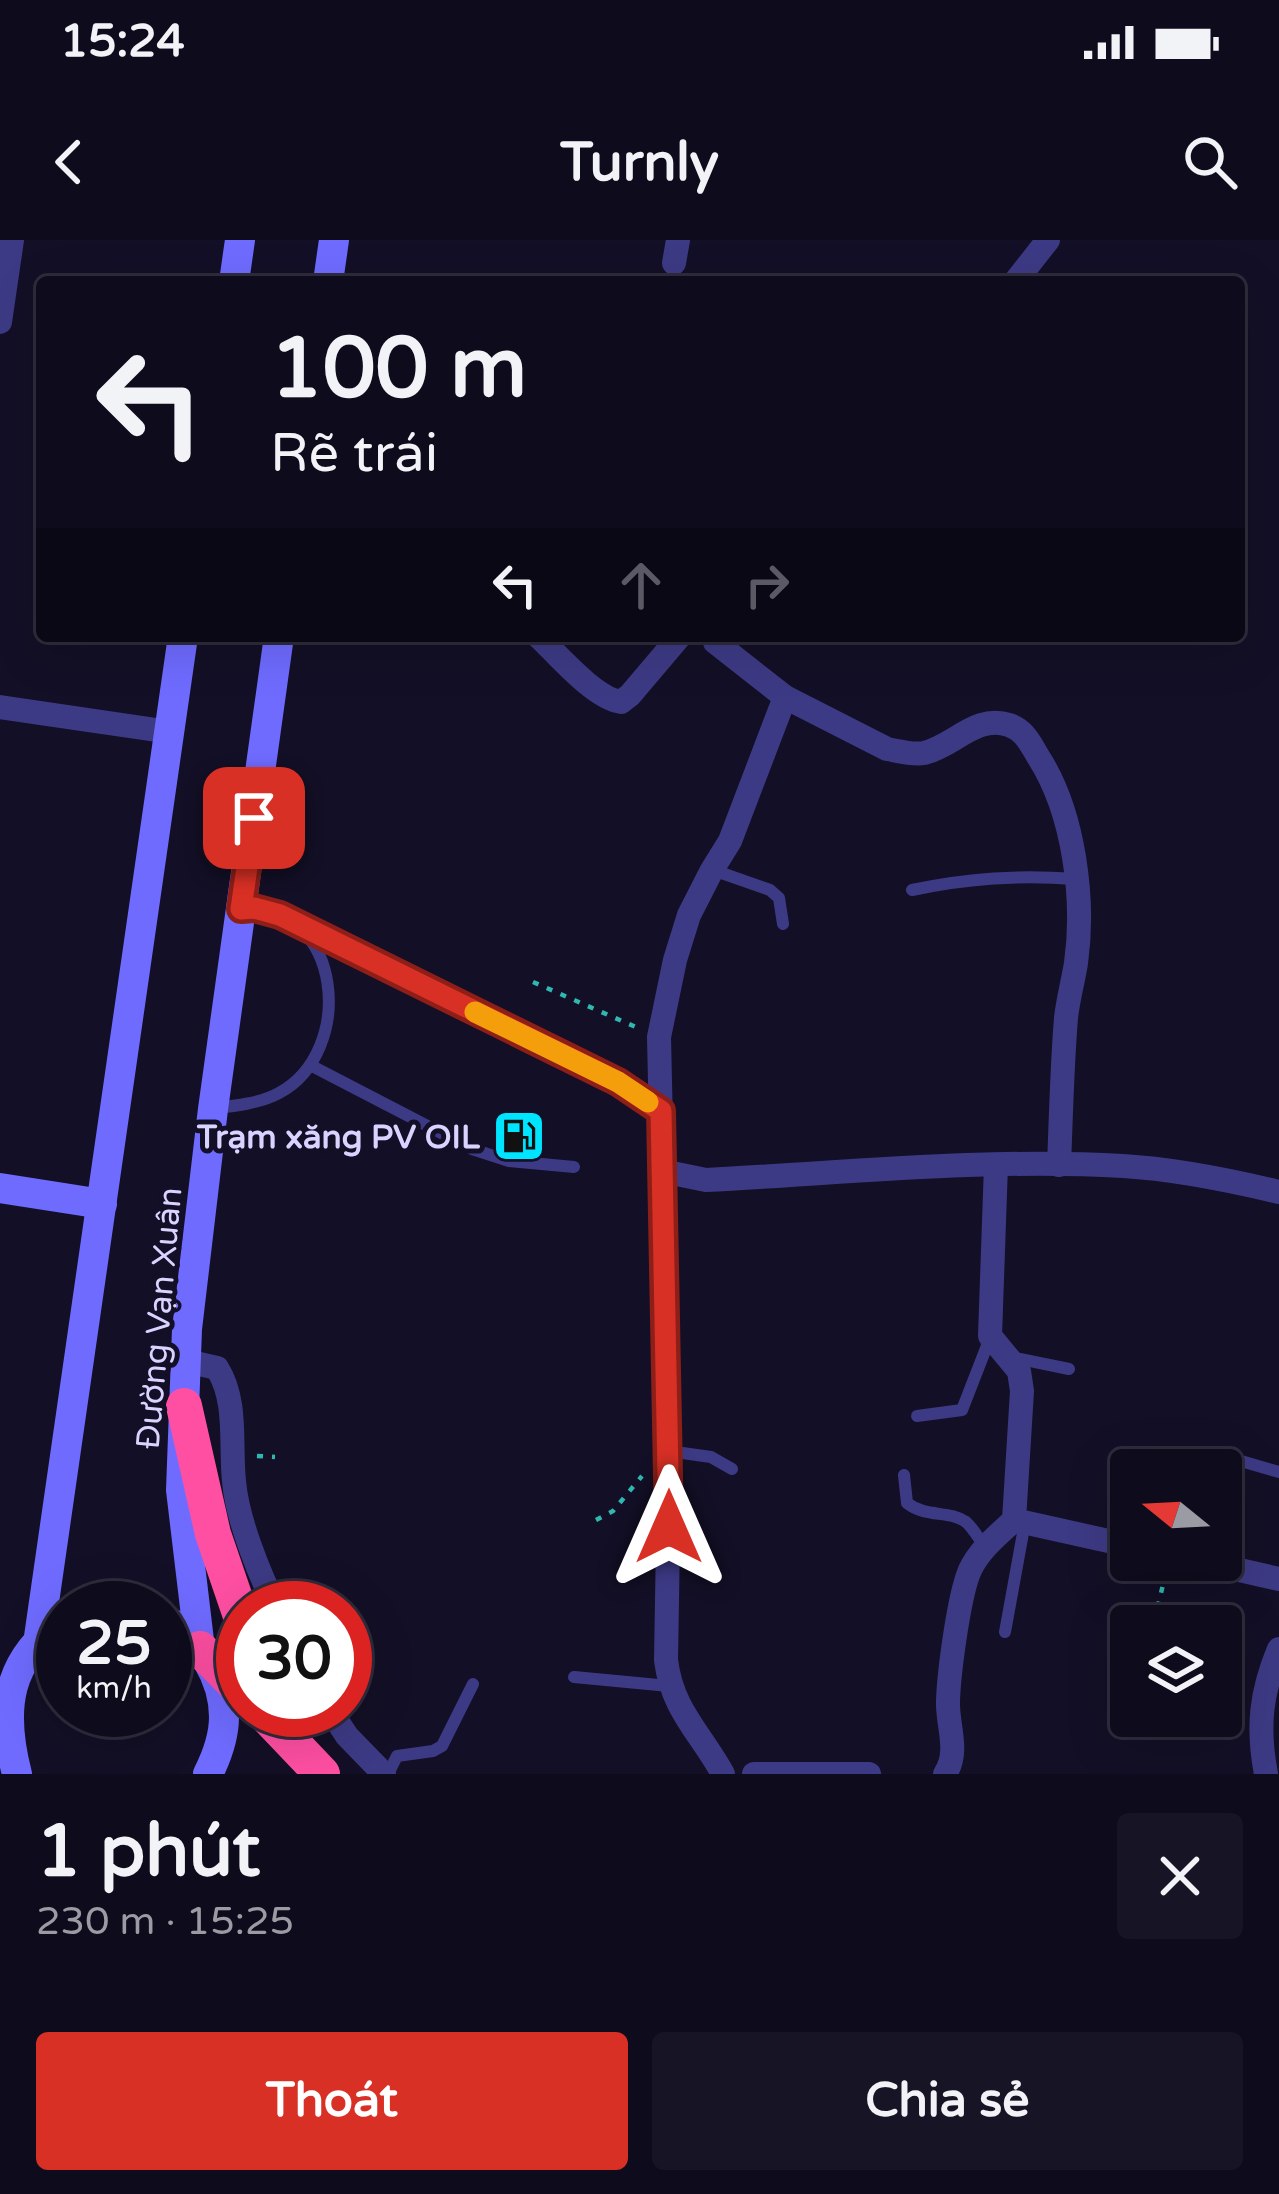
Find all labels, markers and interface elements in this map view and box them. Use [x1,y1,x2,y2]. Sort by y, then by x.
text: 15:24 [60,15,185,69]
icon: back [36,129,102,195]
icon: search [1177,129,1243,195]
text: Turnly [560,130,719,195]
text: 100 m [270,319,527,420]
icon: left [72,324,228,480]
text: Rẽ trái [270,421,438,486]
icon: left [482,552,548,618]
icon: ahead [608,552,674,618]
icon: right [734,552,800,618]
pin [203,767,305,869]
icon: arrive [221,785,287,851]
fuel station icon: Trạm xăng PV OIL [491,1108,547,1164]
place label: Trạm xăng PV OIL [196,1118,481,1157]
street label: Đường Vạn Xuân [129,1186,190,1451]
north arrow [1110,1449,1242,1581]
map controls [1110,1449,1242,1737]
position arrow [606,1464,732,1590]
speed limit sign: 30 [216,1581,372,1737]
button: layers [1110,1605,1242,1737]
text: 25 [76,1608,152,1680]
text: km/h [76,1670,152,1707]
text: 1 phút [36,1809,260,1896]
button: close [1117,1813,1243,1939]
text: 230 m · 15:25 [36,1898,294,1945]
button: Thoát [36,2032,628,2170]
button: Chia sẻ [652,2032,1243,2170]

